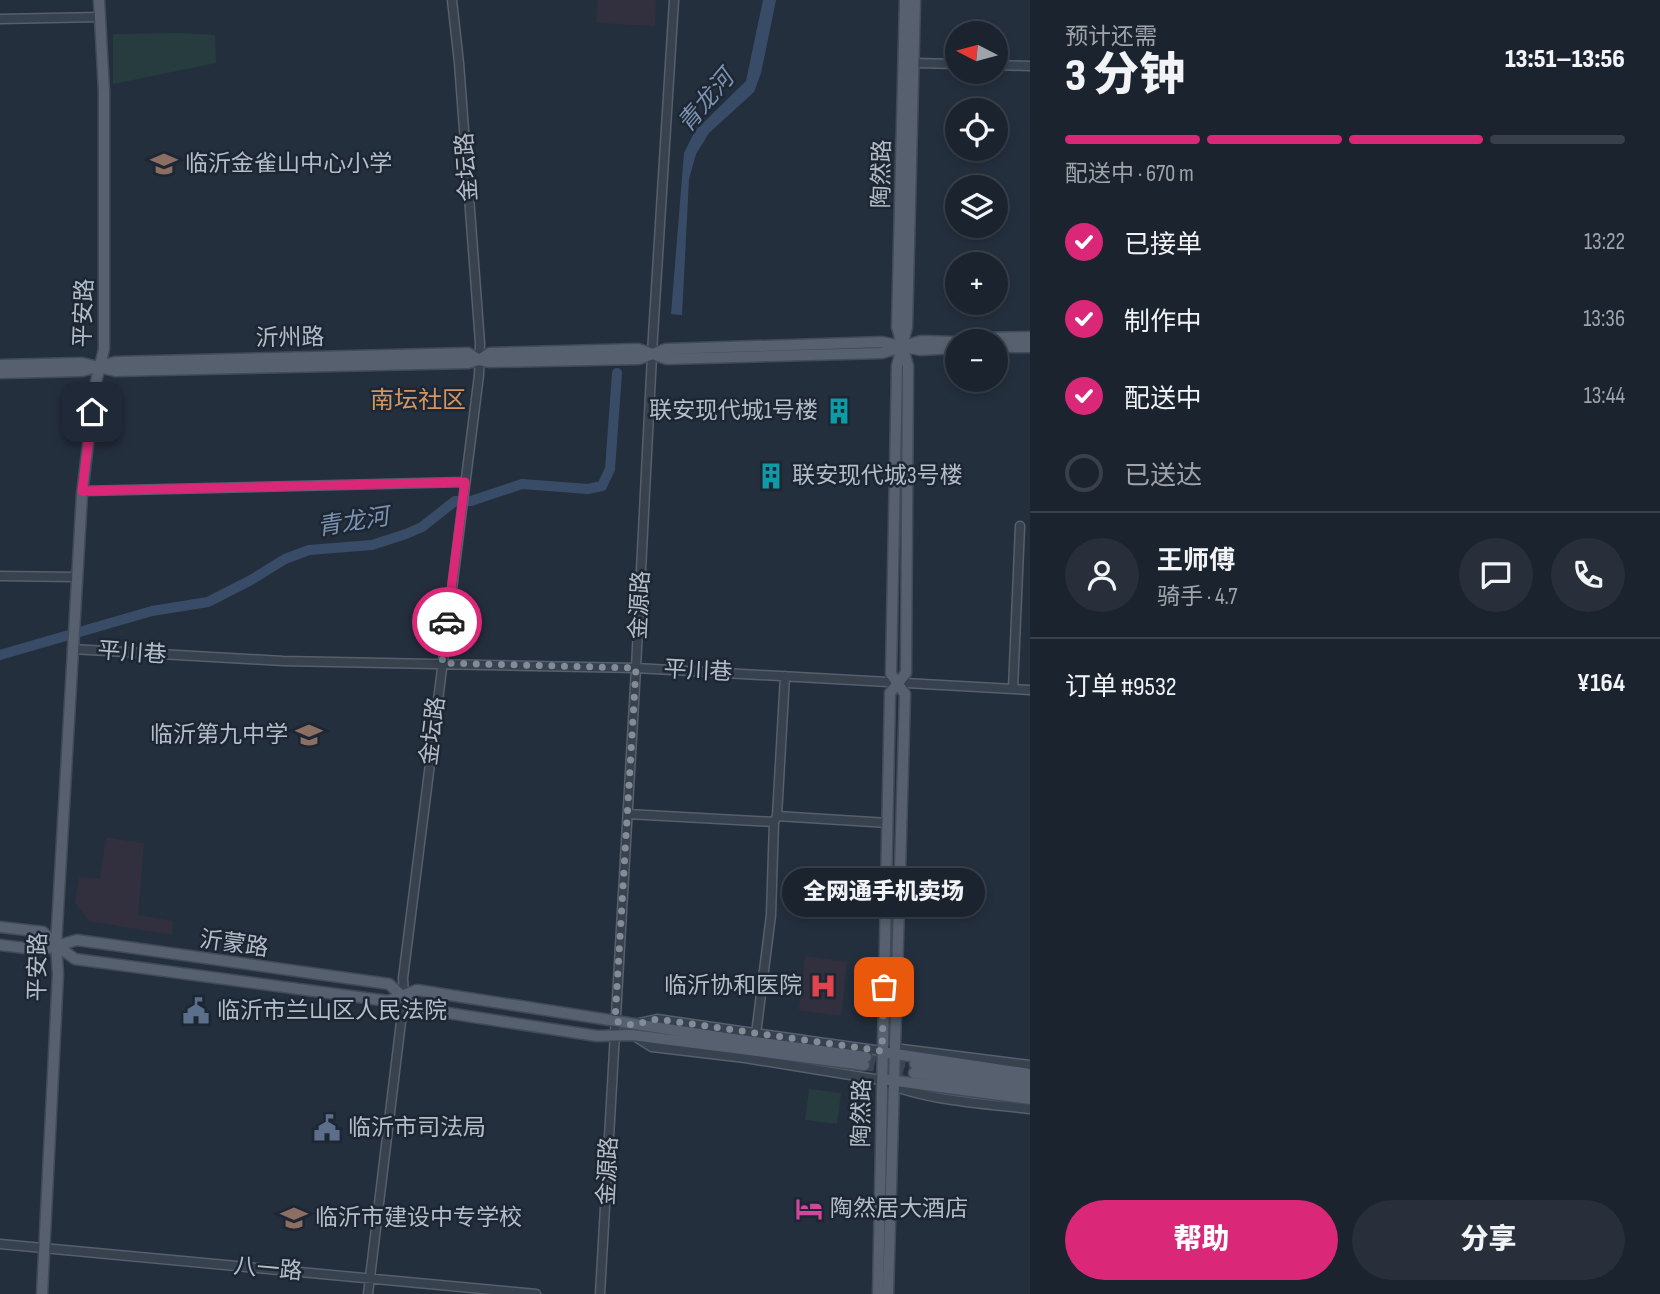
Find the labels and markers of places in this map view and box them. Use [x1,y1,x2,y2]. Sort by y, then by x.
school or university icon: 临沂金雀山中心小学 [149,149,179,179]
place label: 临沂金雀山中心小学 [185,150,392,178]
pin [62,382,122,442]
building icon: 联安现代城1号楼 [824,396,854,426]
place label: 联安现代城1号楼 [649,397,818,425]
building icon: 联安现代城3号楼 [756,461,786,491]
place label: 联安现代城3号楼 [792,462,963,490]
school or university icon: 临沂第九中学 [294,720,324,750]
place label: 临沂第九中学 [150,721,288,749]
callout: 全网通手机卖场 [782,868,986,917]
pin [854,957,914,1017]
hospital icon: 临沂协和医院 [808,971,838,1001]
place label: 临沂协和医院 [664,972,802,1000]
public building icon: 临沂市兰山区人民法院 [181,996,211,1026]
place label: 临沂市兰山区人民法院 [217,997,447,1025]
public building icon: 临沂市司法局 [312,1113,342,1143]
place label: 临沂市司法局 [348,1114,486,1142]
hotel icon: 陶然居大酒店 [794,1194,824,1224]
place label: 陶然居大酒店 [830,1195,968,1223]
school or university icon: 临沂市建设中专学校 [279,1203,309,1233]
place label: 临沂市建设中专学校 [315,1204,522,1232]

